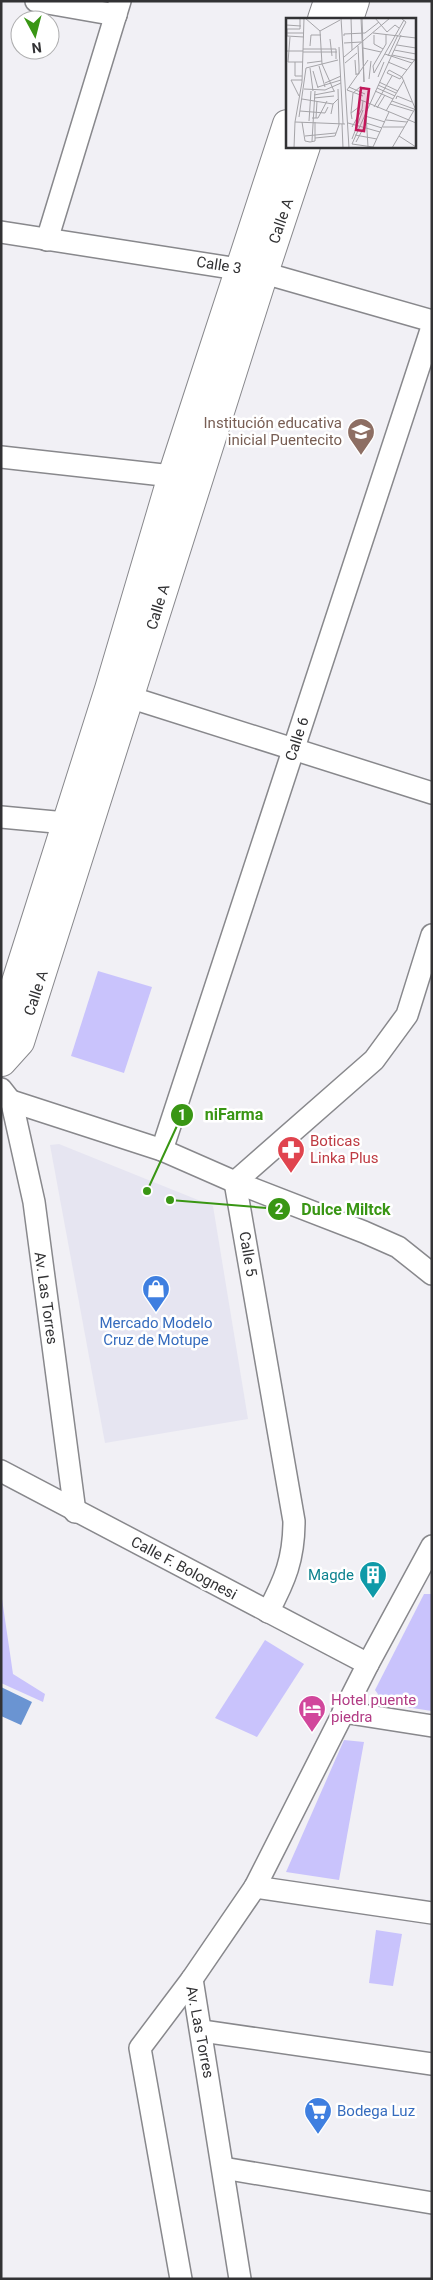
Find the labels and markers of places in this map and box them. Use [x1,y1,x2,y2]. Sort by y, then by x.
place label: Institución educativa inicial Puentecito [204,414,342,449]
school or university icon: Institución educativa inicial Puentecito [346,417,376,456]
callout: niFarma [169,1099,273,1130]
place label: Boticas Linka Plus [310,1132,379,1167]
pharmacy icon: Boticas Linka Plus [276,1135,306,1174]
callout: Dulce Miltck [266,1194,400,1225]
shop icon: Mercado Modelo Cruz de Motupe [141,1274,171,1313]
place label: Mercado Modelo Cruz de Motupe [99,1314,213,1349]
building icon: Magde [358,1560,388,1599]
place label: Magde [308,1566,354,1584]
place label: Hotel puente piedra [331,1691,416,1726]
hotel icon: Hotel puente piedra [297,1694,327,1733]
supermarket icon: Bodega Luz [303,2096,333,2135]
place label: Bodega Luz [337,2102,415,2120]

